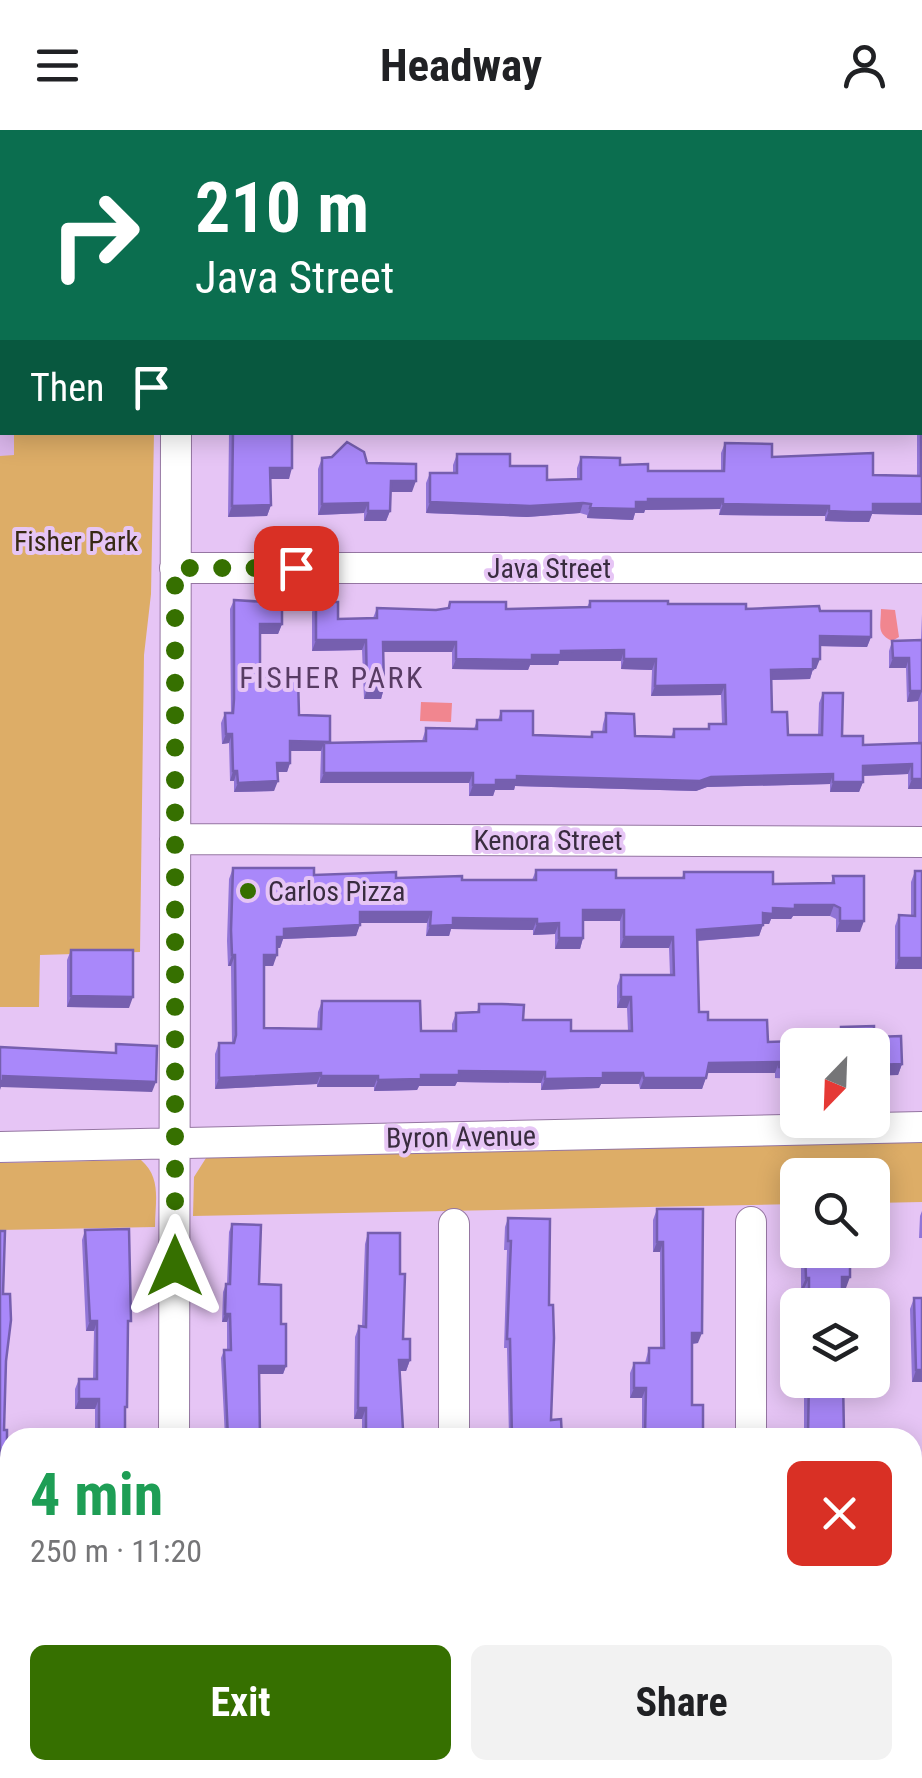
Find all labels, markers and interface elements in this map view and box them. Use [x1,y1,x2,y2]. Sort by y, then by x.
icon: menu [30,38,85,93]
icon: person [837,38,892,93]
text: Headway [380,39,542,92]
text: 210 m [195,167,369,249]
icon: right [30,170,160,300]
text: Java Street [195,251,394,304]
icon: arrive [124,360,179,415]
text: Then [30,366,104,410]
park label: Fisher Park [14,525,138,558]
pin [254,526,339,611]
icon: arrive [269,541,324,596]
street label: Java Street [487,552,611,585]
district label: FISHER PARK [239,660,425,695]
street label: Kenora Street [473,824,623,857]
place label: Carlos Pizza [268,875,405,908]
marker: Carlos Pizza [237,880,259,902]
north arrow [780,1028,890,1138]
map controls [780,1028,890,1398]
street label: Byron Avenue [386,1119,536,1155]
button: search [780,1158,890,1268]
position arrow [123,1214,227,1318]
button: layers [780,1288,890,1398]
text: 4 min [30,1459,163,1530]
button: close [787,1461,892,1566]
text: 250 m · 11:20 [30,1532,202,1570]
button: Exit [30,1645,451,1760]
button: Share [471,1645,892,1760]

